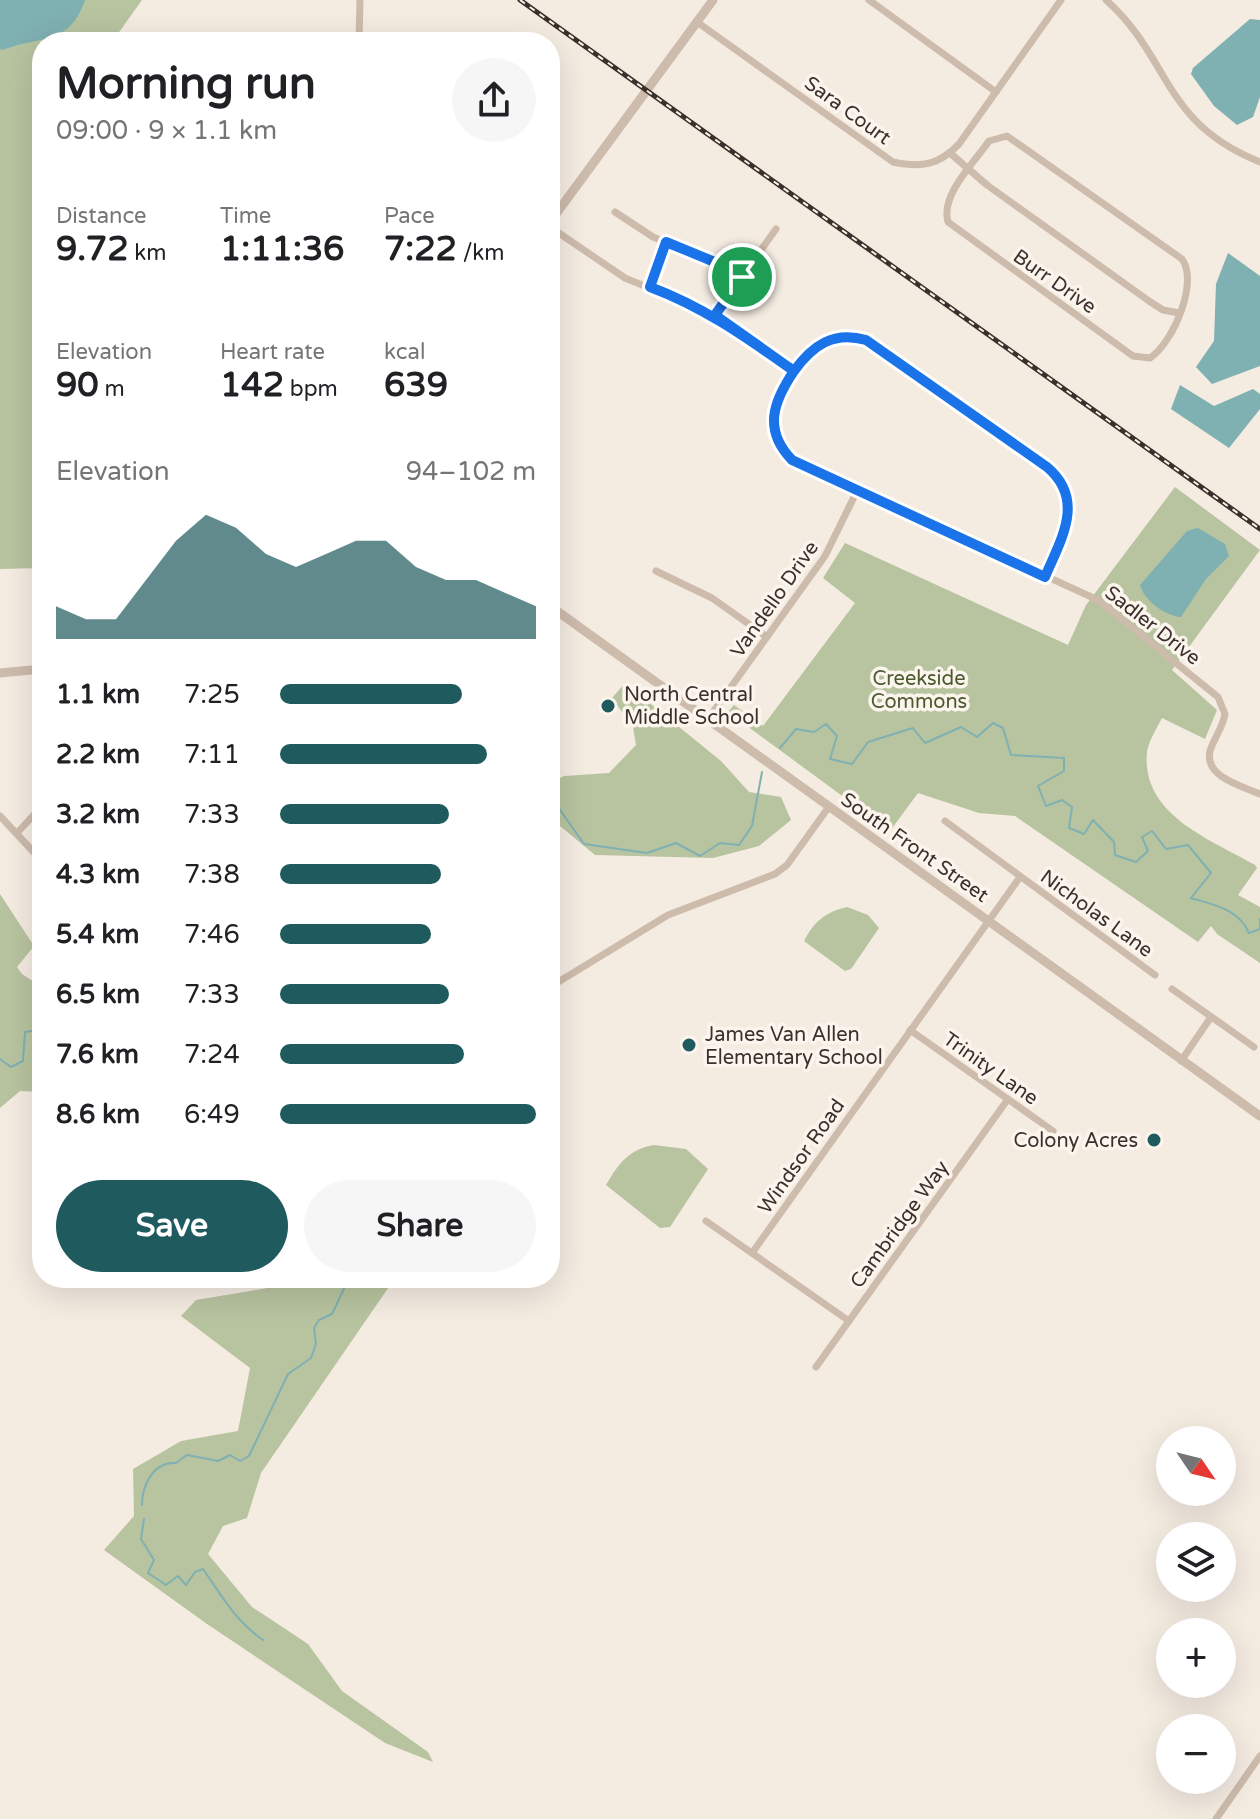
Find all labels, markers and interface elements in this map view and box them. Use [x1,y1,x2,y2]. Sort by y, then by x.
text: Morning run [56,58,316,111]
button: share [452,58,536,142]
street label: Sara Court [800,71,896,150]
text: 09:00 · 9 × 1.1 km [56,115,277,146]
text: Distance [56,203,147,229]
text: Time [220,203,271,229]
text: Pace [384,203,435,229]
text: 9.72 [56,229,129,270]
text: 1:11:36 [220,229,344,270]
text: 7:22 [384,229,457,270]
text: km [129,240,166,266]
text: /km [457,240,505,266]
pin [708,243,776,311]
street label: Burr Drive [1008,245,1101,319]
icon: arrive [720,255,764,299]
text: Elevation [56,339,152,365]
text: Heart rate [220,339,325,365]
text: kcal [384,339,425,365]
text: 90 [56,365,99,406]
text: 142 [220,365,284,406]
text: 639 [384,365,448,406]
text: m [99,376,125,402]
text: bpm [284,376,338,402]
text: Elevation [56,456,170,487]
text: 94–102 m [406,456,536,487]
street label: Vandello Drive [726,537,824,662]
street label: Sadler Drive [1100,581,1205,671]
park label: Creekside Commons [871,667,967,714]
text: 1.1 km [56,679,140,710]
text: 7:25 [184,679,240,710]
place label: North Central Middle School [624,683,759,730]
marker: North Central Middle School [599,697,617,715]
text: 2.2 km [56,739,140,770]
text: 7:11 [184,739,240,770]
street label: South Front Street [836,788,993,908]
text: 3.2 km [56,799,140,830]
text: 7:33 [184,799,240,830]
text: 4.3 km [56,859,140,890]
text: 7:38 [184,859,240,890]
street label: Nicholas Lane [1036,865,1157,963]
text: 5.4 km [56,919,139,950]
text: 7:46 [184,919,240,950]
text: 6.5 km [56,979,140,1010]
text: 7:33 [184,979,240,1010]
place label: James Van Allen Elementary School [705,1023,883,1070]
street label: Trinity Lane [938,1027,1043,1110]
marker: James Van Allen Elementary School [680,1036,698,1054]
text: 7.6 km [56,1039,139,1070]
text: 7:24 [184,1039,240,1070]
street label: Windsor Road [753,1095,850,1219]
text: 8.6 km [56,1099,140,1130]
text: 6:49 [184,1099,240,1130]
place label: Colony Acres [1014,1129,1138,1153]
marker: Colony Acres [1145,1131,1163,1149]
street label: Cambridge Way [846,1156,954,1293]
button: Save [56,1180,288,1272]
button: Share [304,1180,536,1272]
north arrow [1156,1426,1236,1506]
map controls [1156,1426,1236,1794]
button: layers [1156,1522,1236,1602]
button: + [1156,1618,1236,1698]
button: − [1156,1714,1236,1794]

